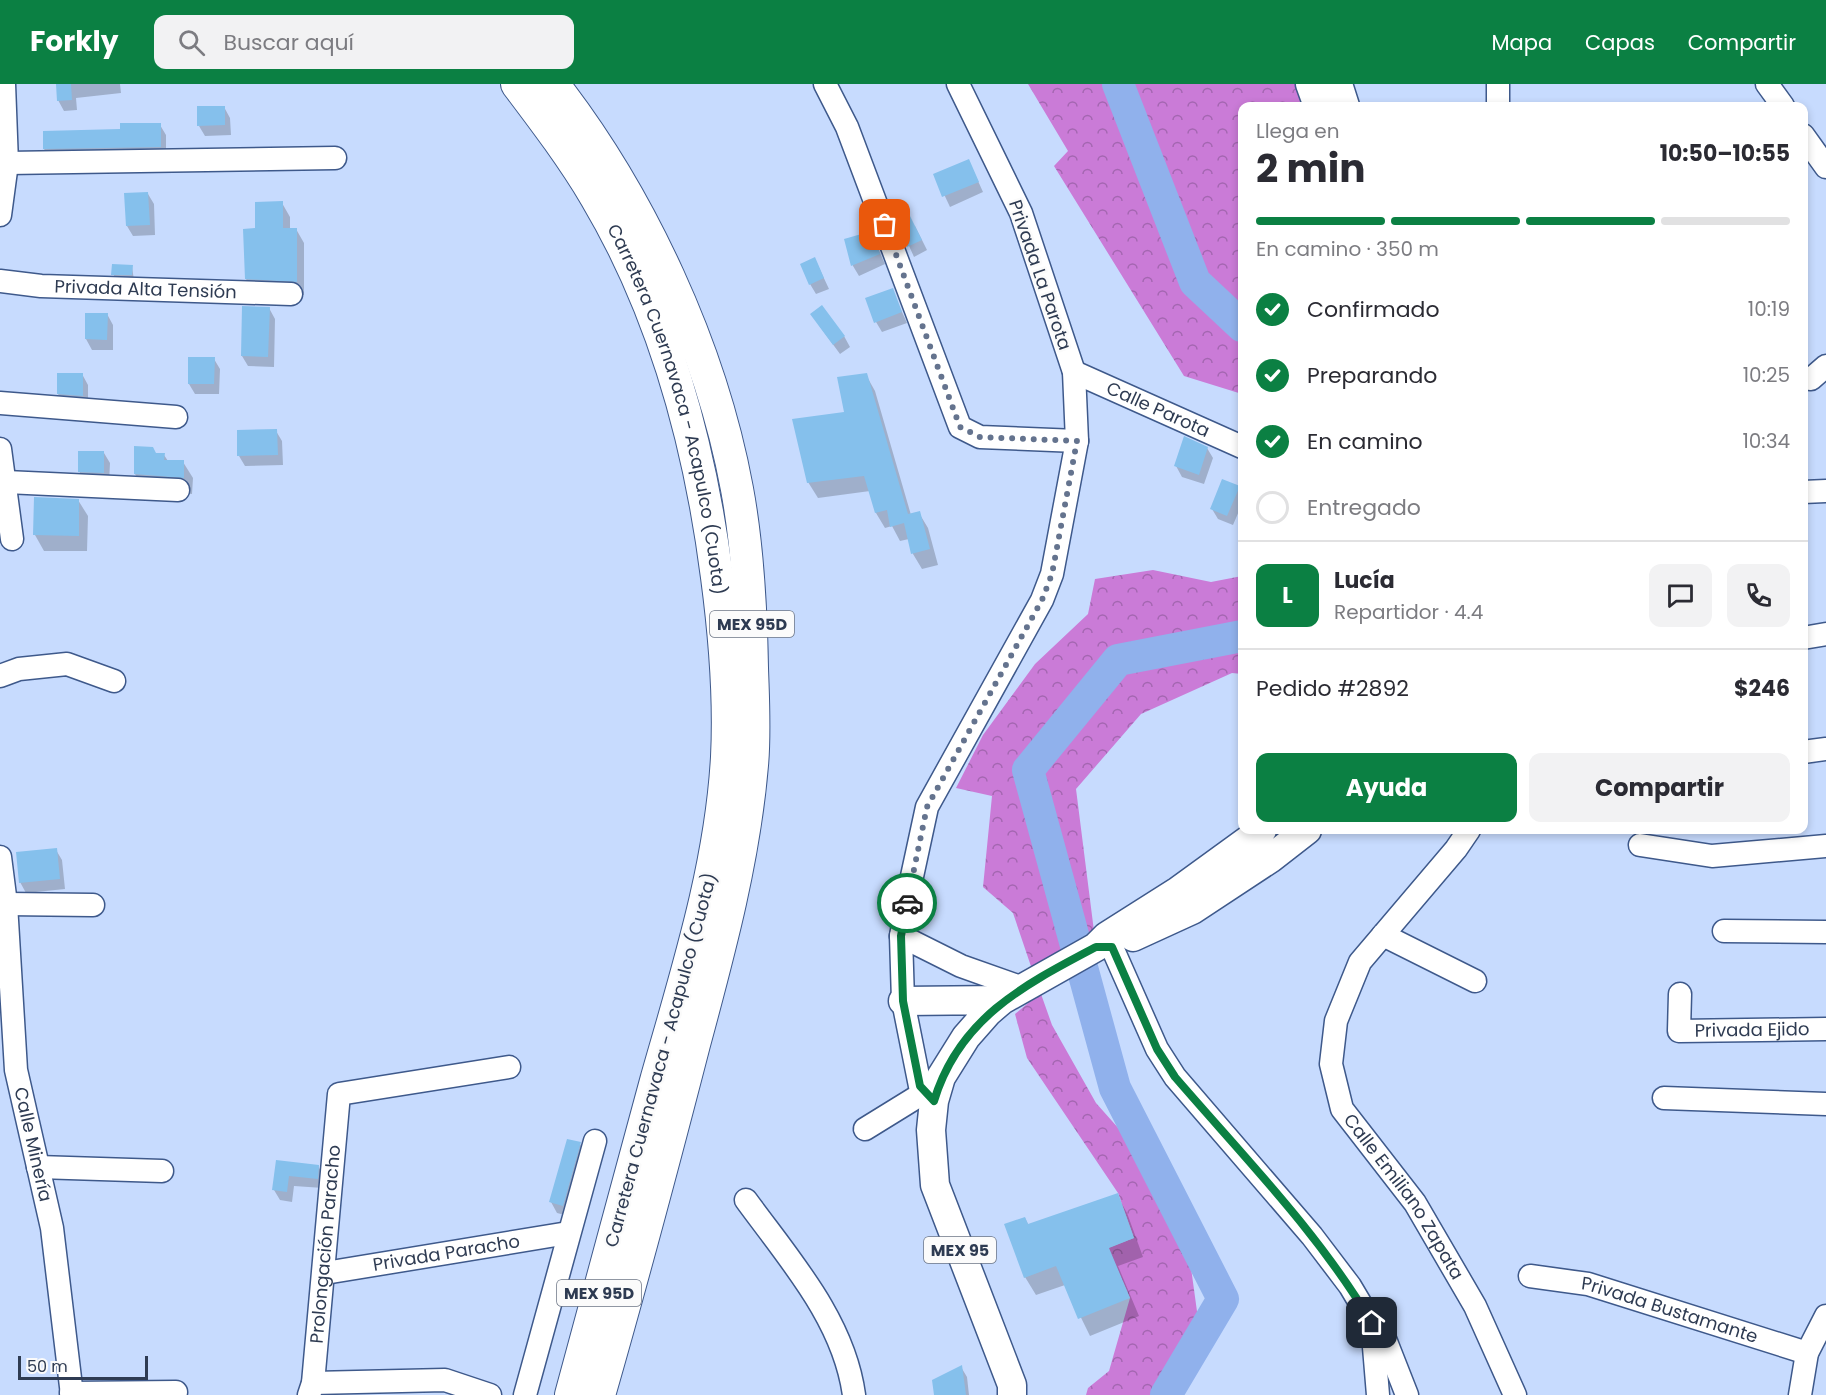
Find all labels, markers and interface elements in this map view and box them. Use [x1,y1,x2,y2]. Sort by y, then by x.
search box [154,15,574,69]
text: Forkly [30,22,118,61]
icon: search [175,26,208,59]
text: Buscar aquí [223,27,354,58]
text: Mapa [1491,28,1552,57]
text: Capas [1585,28,1655,57]
text: Compartir [1688,28,1796,57]
text: Llega en [1256,117,1340,145]
text: 10:50–10:55 [1660,138,1790,169]
text: 2 min [1256,141,1366,196]
street label: Privada La Parota [1003,196,1078,353]
pin [859,199,910,250]
icon: bag [868,208,901,241]
street label: Carretera Cuernavaca - Acapulco (Cuota) [601,219,732,596]
text: En camino · 350 m [1256,235,1439,263]
street label: Privada Alta Tensión [54,273,237,304]
icon: check [1256,293,1289,326]
text: Confirmado [1307,294,1440,325]
text: 10:19 [1748,295,1790,323]
icon: check [1256,359,1289,392]
text: Preparando [1307,360,1437,391]
text: 10:25 [1743,361,1790,389]
street label: Calle Parota [1103,375,1214,443]
icon: check [1256,425,1289,458]
text: En camino [1307,426,1423,457]
text: 10:34 [1742,427,1790,455]
text: Entregado [1307,492,1421,523]
button: chat [1649,564,1712,627]
button: phone [1727,564,1790,627]
text: Lucía [1334,565,1395,596]
text: L [1282,580,1293,611]
text: Repartidor · 4.4 [1334,598,1483,626]
road number: MEX 95D [710,611,794,637]
text: Pedido #2892 [1256,673,1409,704]
text: $246 [1734,673,1790,704]
button: Ayuda [1256,753,1517,822]
button: Compartir [1529,753,1790,822]
street label: Carretera Cuernavaca - Acapulco (Cuota) [598,870,723,1250]
courier [877,873,937,933]
icon: car [891,887,924,920]
street label: Privada Ejido [1694,1016,1810,1043]
street label: Calle Minería [8,1085,59,1204]
street label: Calle Emiliano Zapata [1338,1108,1470,1284]
street label: Prolongación Paracho [304,1144,346,1345]
street label: Privada Paracho [371,1228,522,1277]
road number: MEX 95 [924,1237,996,1263]
street label: Privada Bustamante [1580,1270,1761,1349]
road number: MEX 95D [557,1280,641,1306]
pin [1346,1297,1397,1348]
icon: home [1355,1306,1388,1339]
scale bar [18,1353,148,1380]
text: 50 m [27,1355,68,1378]

